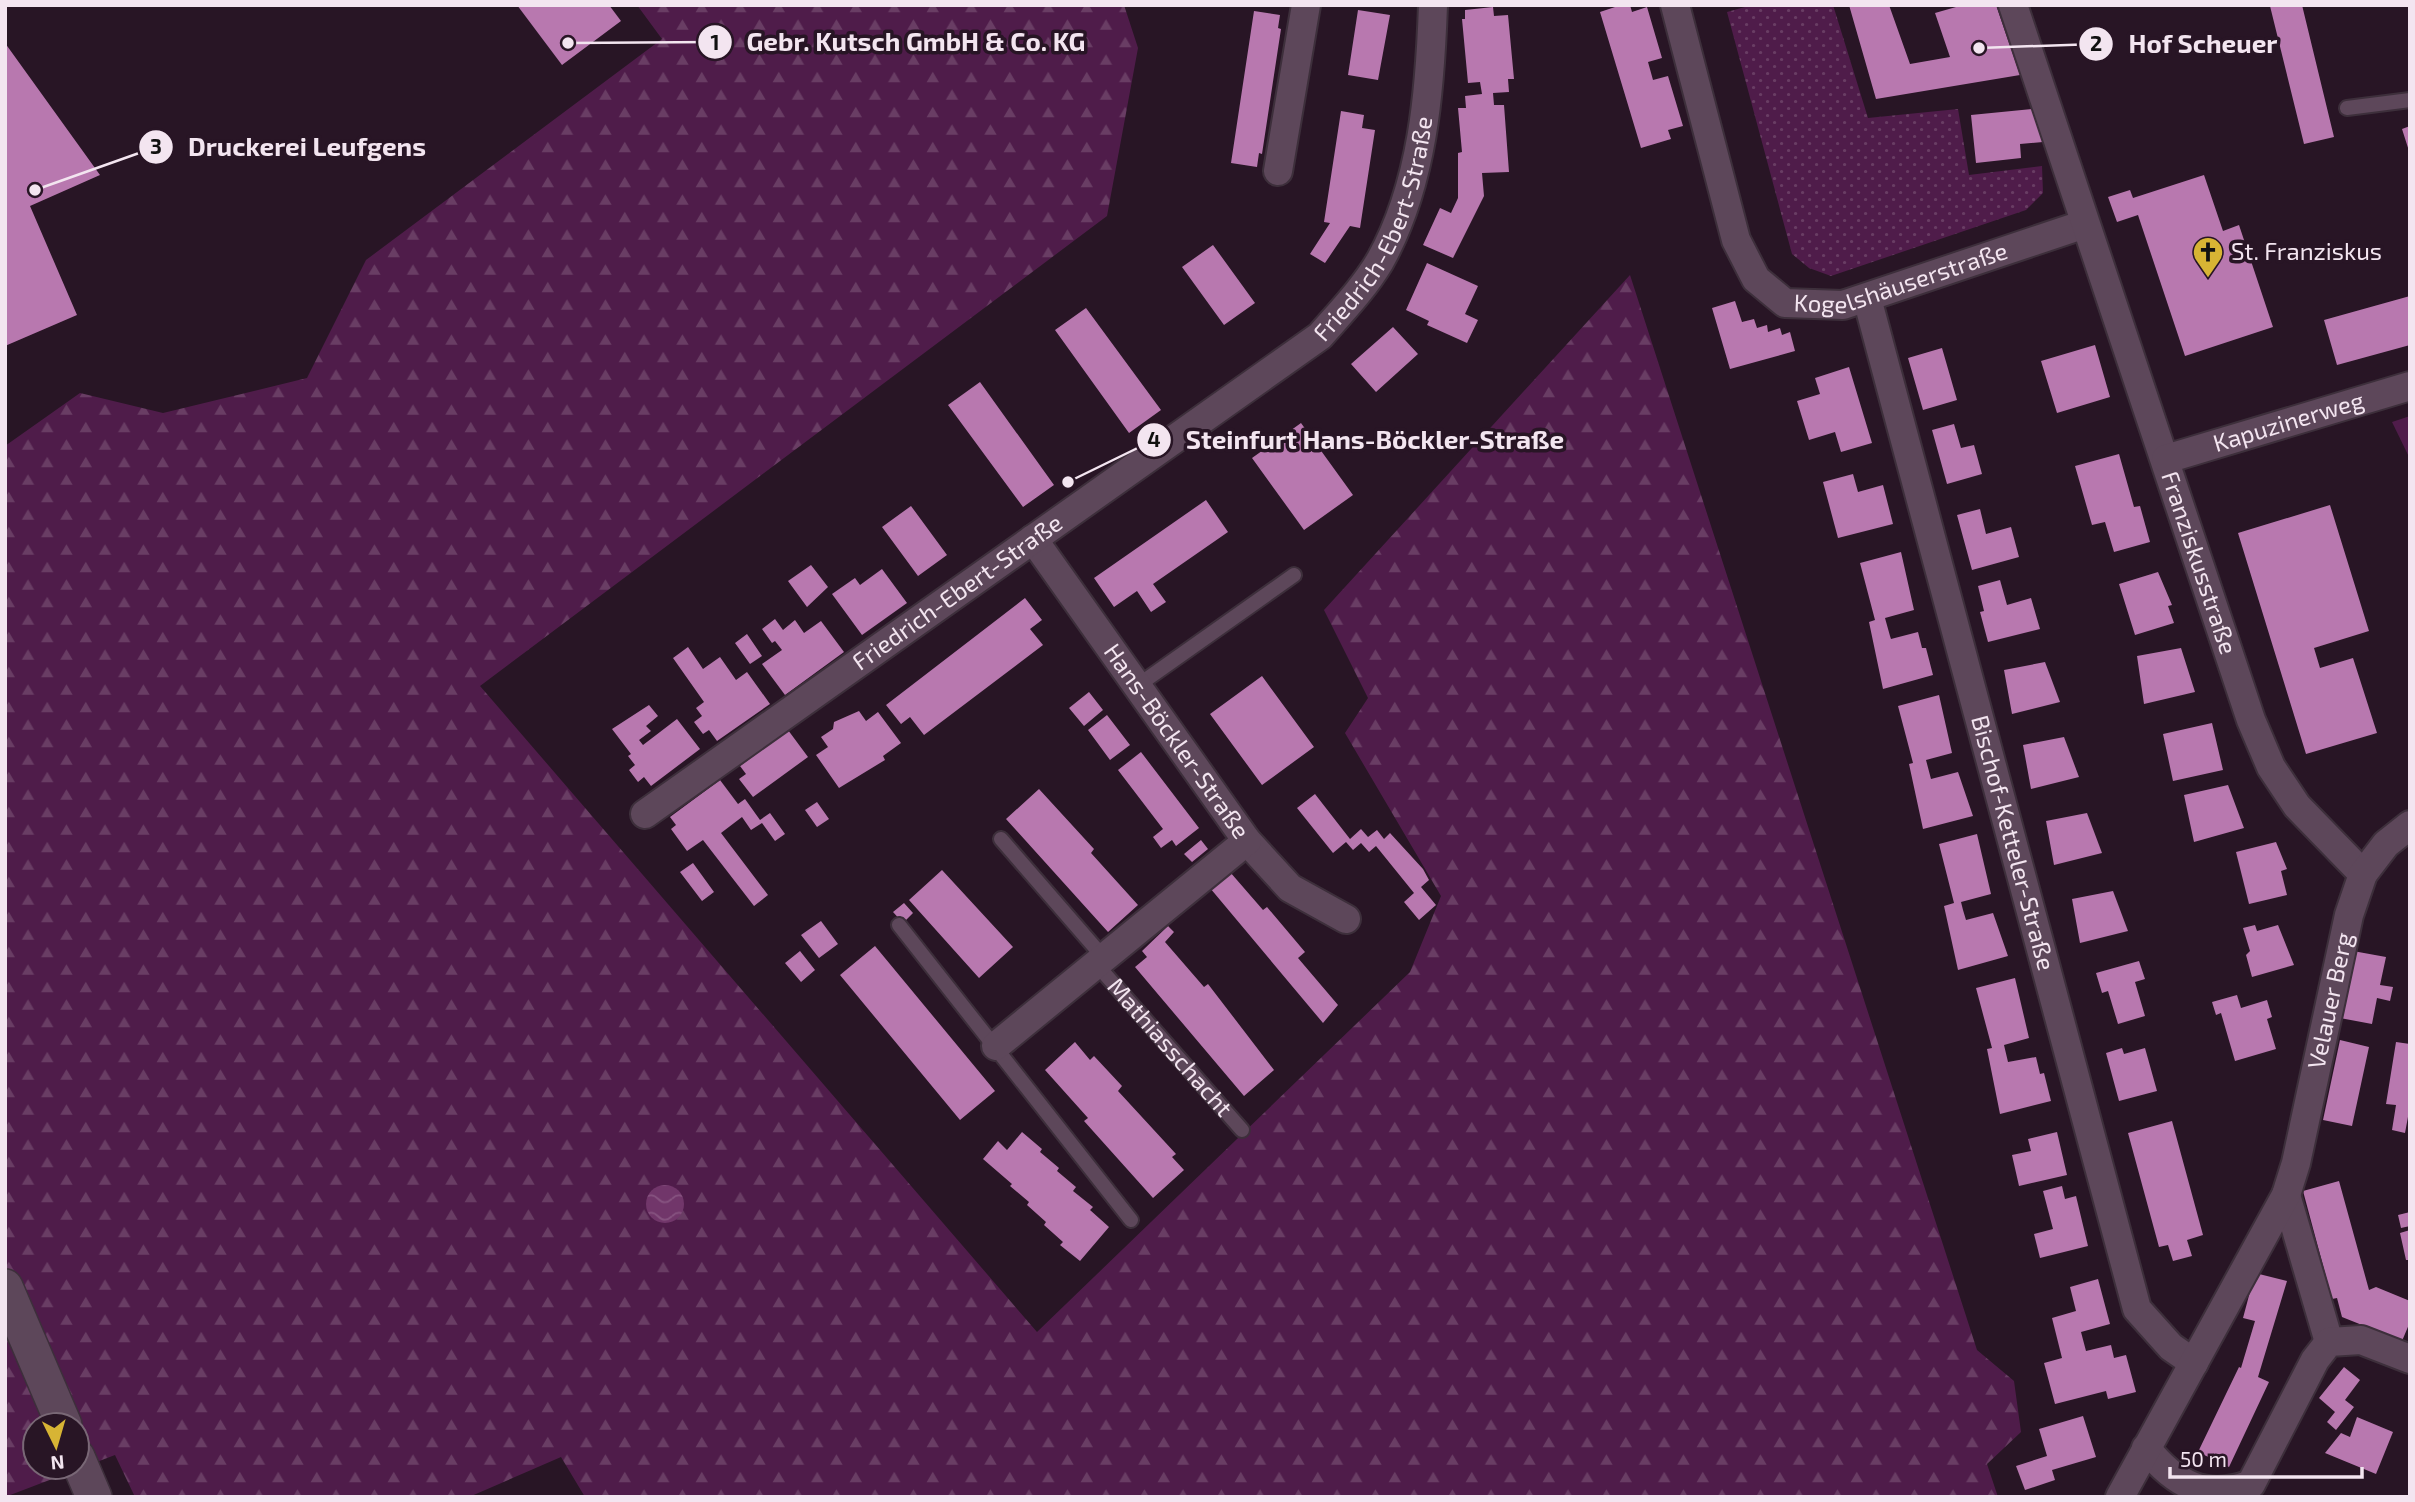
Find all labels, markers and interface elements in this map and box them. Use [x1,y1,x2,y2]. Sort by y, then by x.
callout: Gebr. Kutsch GmbH & Co. KG [698,19,1100,66]
callout: Hof Scheuer [2079,21,2291,68]
text: Gebr. Kutsch GmbH & Co. KG [747,25,1085,56]
text: Hof Scheuer [2129,27,2277,58]
text: 1 [710,29,720,54]
text: 2 [2090,30,2102,55]
street label: Friedrich-Ebert-Straße [1306,114,1437,346]
callout: Druckerei Leufgens [139,123,440,170]
text: Druckerei Leufgens [188,130,426,161]
text: 3 [150,133,162,158]
street label: Kogelshäuserstraße [1793,235,2011,318]
church icon: St. Franziskus [2191,235,2225,279]
place label: St. Franziskus [2231,236,2382,265]
street label: Kapuzinerweg [2209,385,2367,457]
callout: Steinfurt Hans-Böckler-Straße [1137,416,1578,463]
text: Steinfurt Hans-Böckler-Straße [1186,423,1564,454]
text: 4 [1147,426,1161,451]
street label: Franziskusstraße [2156,467,2244,658]
street label: Friedrich-Ebert-Straße [846,507,1067,676]
street label: Hans-Böckler-Straße [1099,637,1257,844]
street label: Bischof-Ketteler-Straße [1966,712,2062,973]
street label: Velauer Berg [2301,930,2358,1071]
street label: Mathiasschacht [1102,971,1239,1122]
north arrow [21,1411,91,1481]
scale bar [2170,1436,2362,1480]
text: 50 m [2180,1446,2227,1471]
text: N [50,1451,65,1475]

